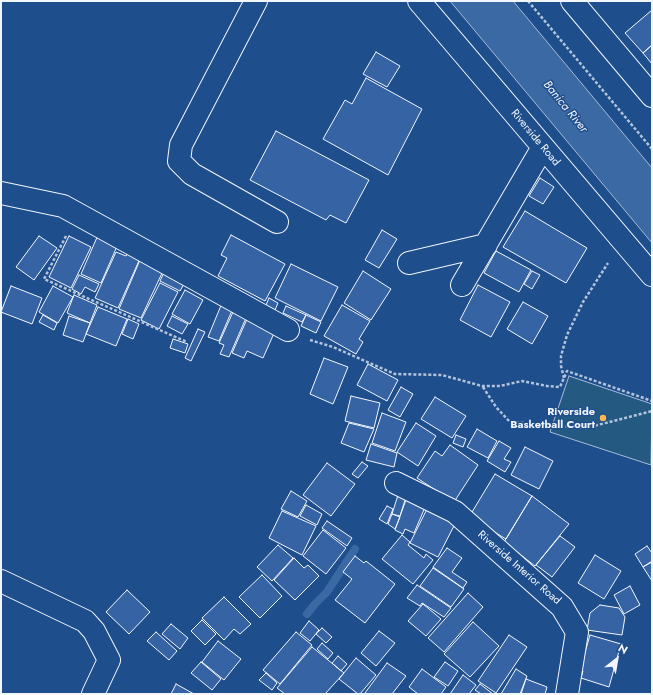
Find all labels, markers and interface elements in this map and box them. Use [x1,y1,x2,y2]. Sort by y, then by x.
water label: Banica River [540,78,590,136]
street label: Riverside Road [508,107,562,169]
place label: Riverside Basketball Court [510,405,595,431]
marker: Riverside Basketball Court [598,413,608,423]
street label: Riverside Interior Road [475,528,563,608]
north arrow [597,639,637,679]
text: N [615,640,631,658]

